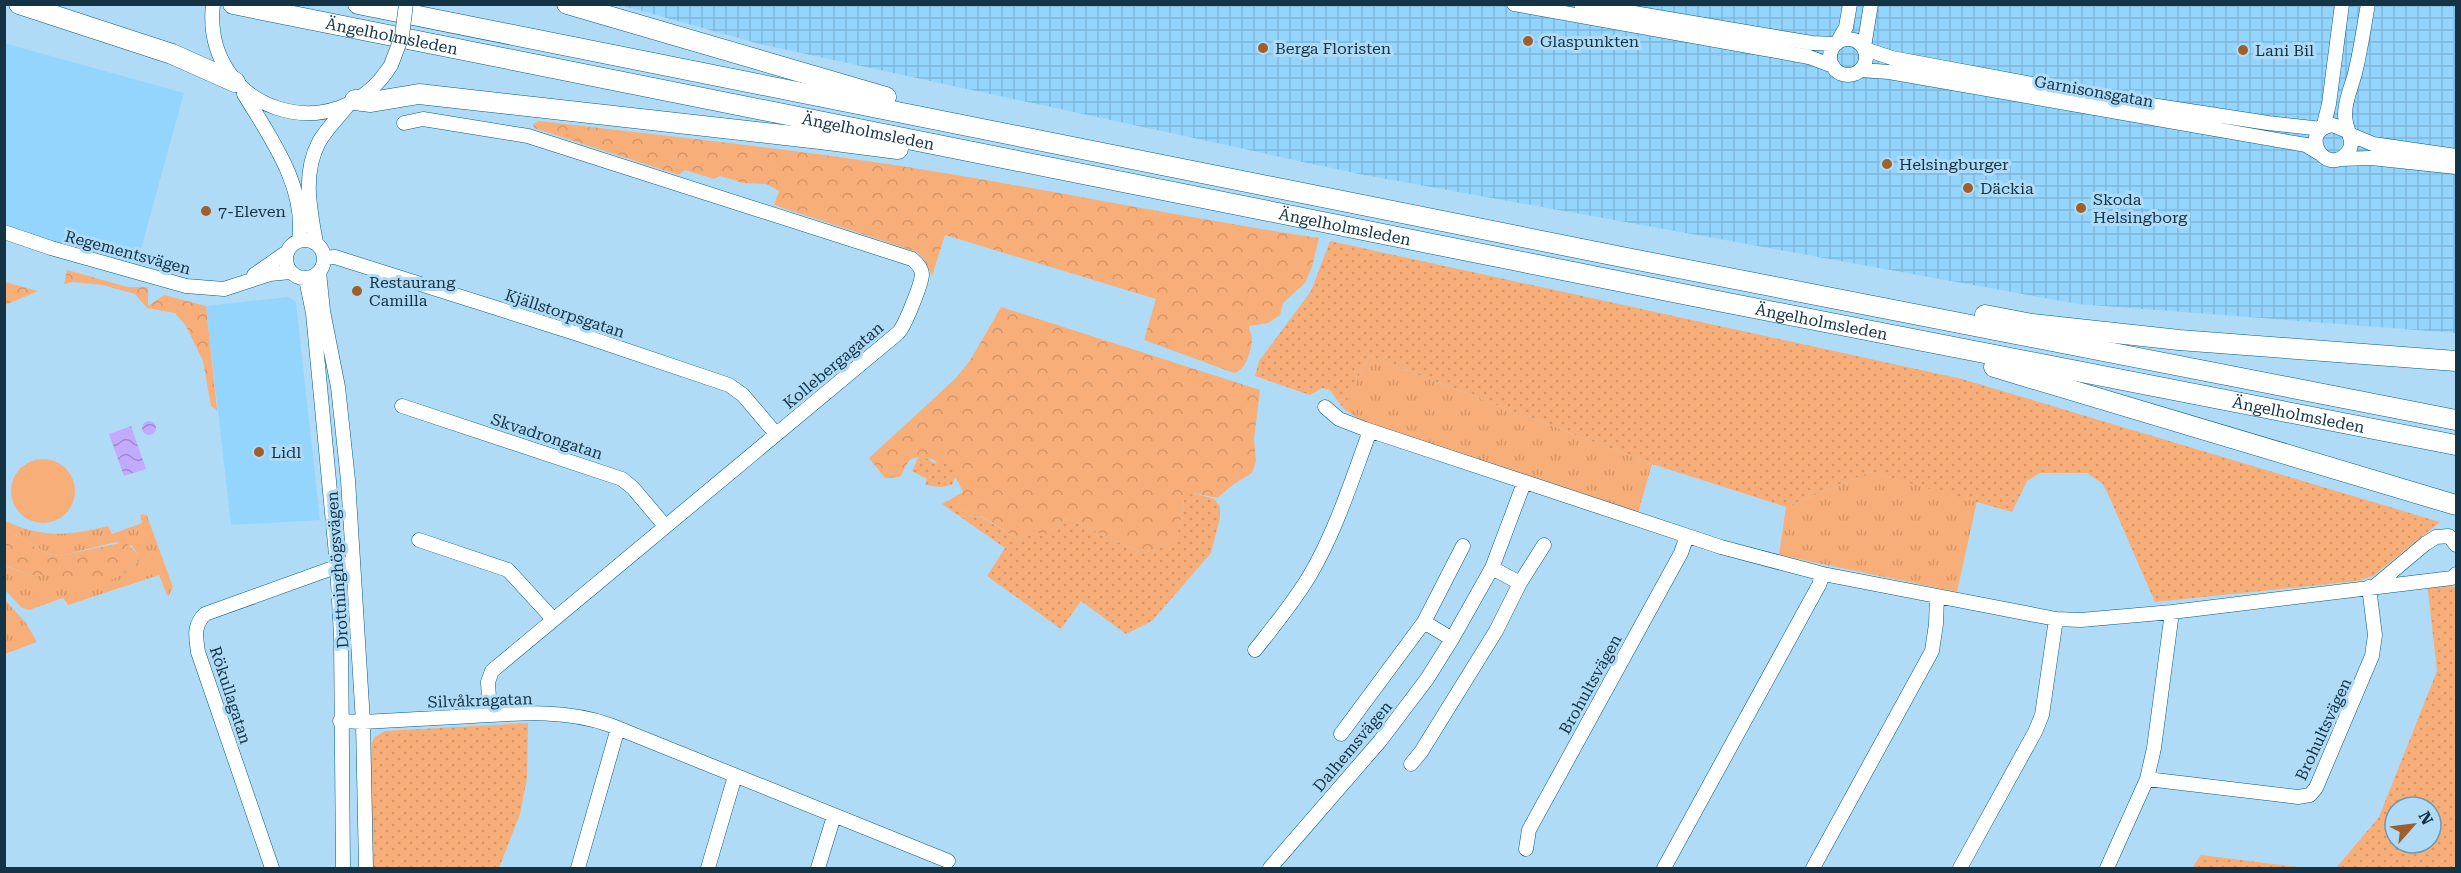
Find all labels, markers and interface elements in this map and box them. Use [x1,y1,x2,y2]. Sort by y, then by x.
street label: Ängelholmsleden [324,14,459,59]
place label: Glaspunkten [1540,32,1639,51]
marker: Glaspunkten [1521,34,1535,48]
place label: Berga Floristen [1275,39,1391,58]
marker: Berga Floristen [1256,41,1270,55]
place label: Lani Bil [2255,41,2314,60]
marker: Lani Bil [2236,43,2250,57]
street label: Garnisonsgatan [2033,72,2155,111]
street label: Ängelholmsleden [801,109,936,154]
place label: Helsingburger [1899,155,2009,174]
marker: Helsingburger [1880,157,1894,171]
place label: Däckia [1980,179,2034,198]
marker: Däckia [1961,181,1975,195]
place label: Skoda Helsingborg [2093,190,2188,227]
marker: Skoda Helsingborg [2074,201,2088,215]
place label: 7-Eleven [218,202,286,221]
marker: 7-Eleven [199,204,213,218]
street label: Ängelholmsleden [1277,204,1413,249]
street label: Regementsvägen [63,227,193,278]
place label: Restaurang Camilla [369,273,456,310]
marker: Restaurang Camilla [350,284,364,298]
street label: Kjällstorpsgatan [502,285,627,342]
street label: Ängelholmsleden [1754,300,1889,344]
street label: Kollebergagatan [779,318,887,413]
street label: Ängelholmsleden [2231,393,2366,437]
street label: Skvadrongatan [489,409,605,464]
place label: Lidl [271,443,301,462]
marker: Lidl [252,445,266,459]
street label: Drottninghögsvägen [323,491,352,649]
street label: Brohultsvägen [1555,631,1626,737]
street label: Rökullagatan [206,644,255,746]
street label: Brohultsvägen [2291,675,2355,783]
street label: Silvåkragatan [427,689,533,712]
street label: Dalhemsvägen [1309,697,1396,796]
north arrow [2383,795,2443,855]
text: N [2415,808,2437,828]

